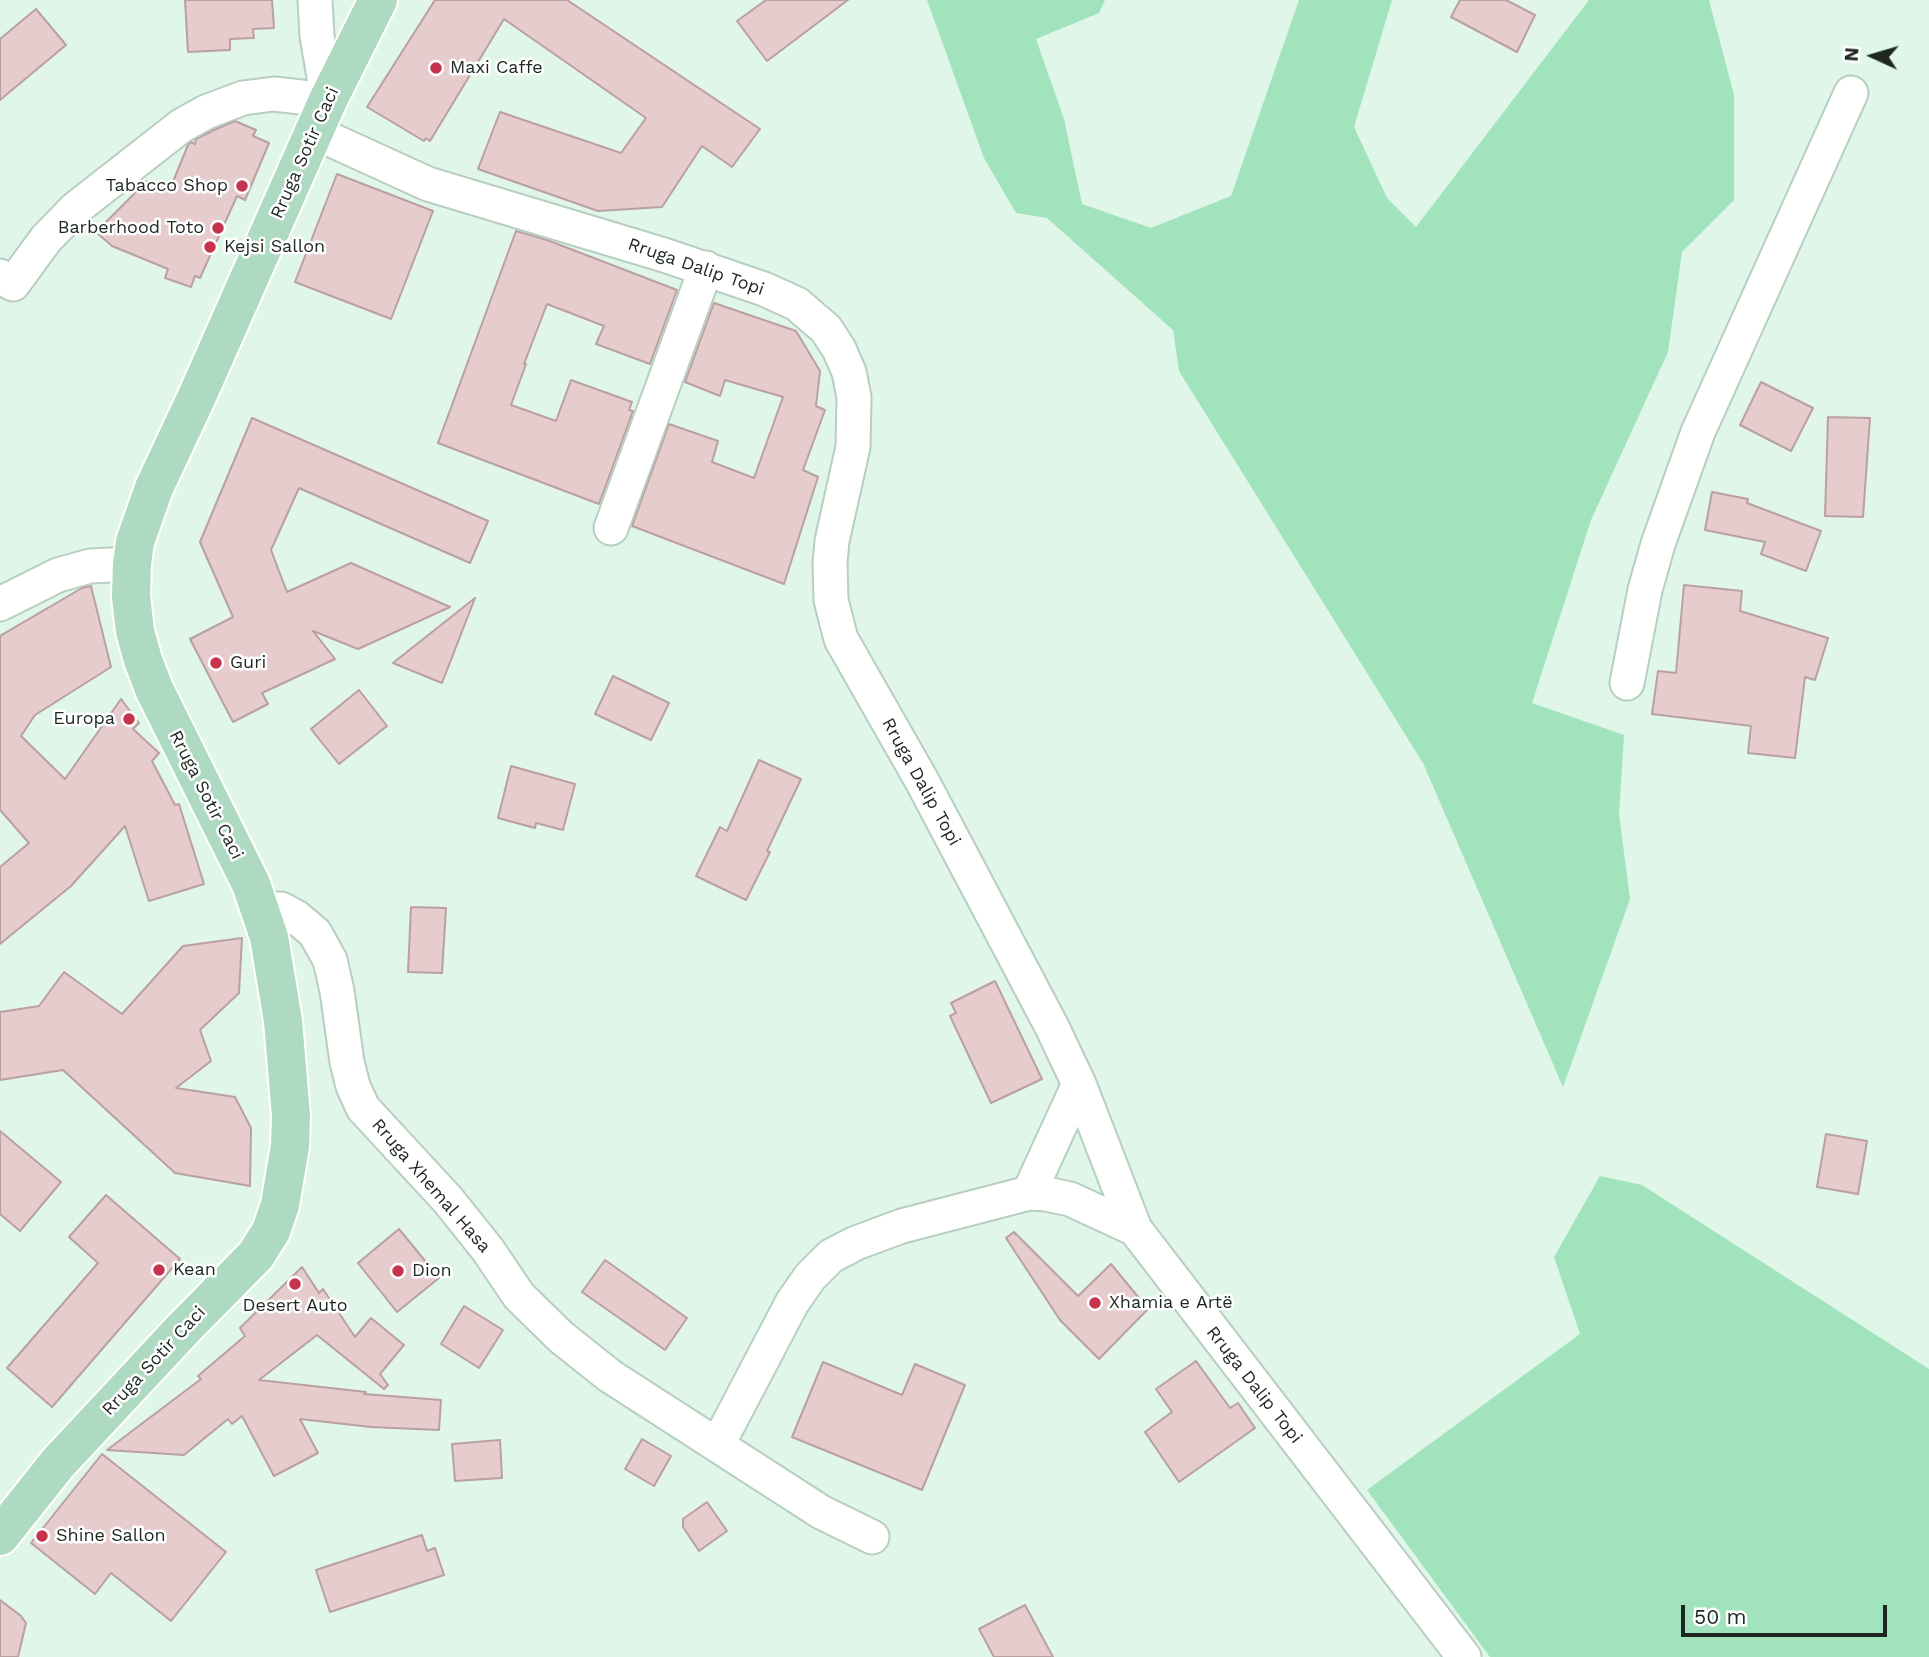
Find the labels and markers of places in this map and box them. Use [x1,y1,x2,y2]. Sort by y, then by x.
place label: Maxi Caffe [450,57,543,79]
marker: Maxi Caffe [428,60,444,76]
place label: Tabacco Shop [105,175,228,197]
marker: Tabacco Shop [234,178,250,194]
place label: Barberhood Toto [58,217,204,239]
marker: Barberhood Toto [210,220,226,236]
place label: Kejsi Sallon [224,236,325,258]
marker: Kejsi Sallon [202,239,218,255]
place label: Guri [230,652,266,674]
marker: Guri [208,655,224,671]
place label: Europa [53,708,115,730]
marker: Europa [121,711,137,727]
place label: Kean [173,1259,216,1281]
place label: Dion [412,1260,452,1282]
marker: Kean [151,1262,167,1278]
marker: Dion [390,1263,406,1279]
marker: Desert Auto [287,1276,303,1292]
place label: Xhamia e Artë [1109,1292,1233,1314]
place label: Desert Auto [243,1295,347,1317]
marker: Xhamia e Artë [1087,1295,1103,1311]
place label: Shine Sallon [56,1525,166,1547]
marker: Shine Sallon [34,1528,50,1544]

